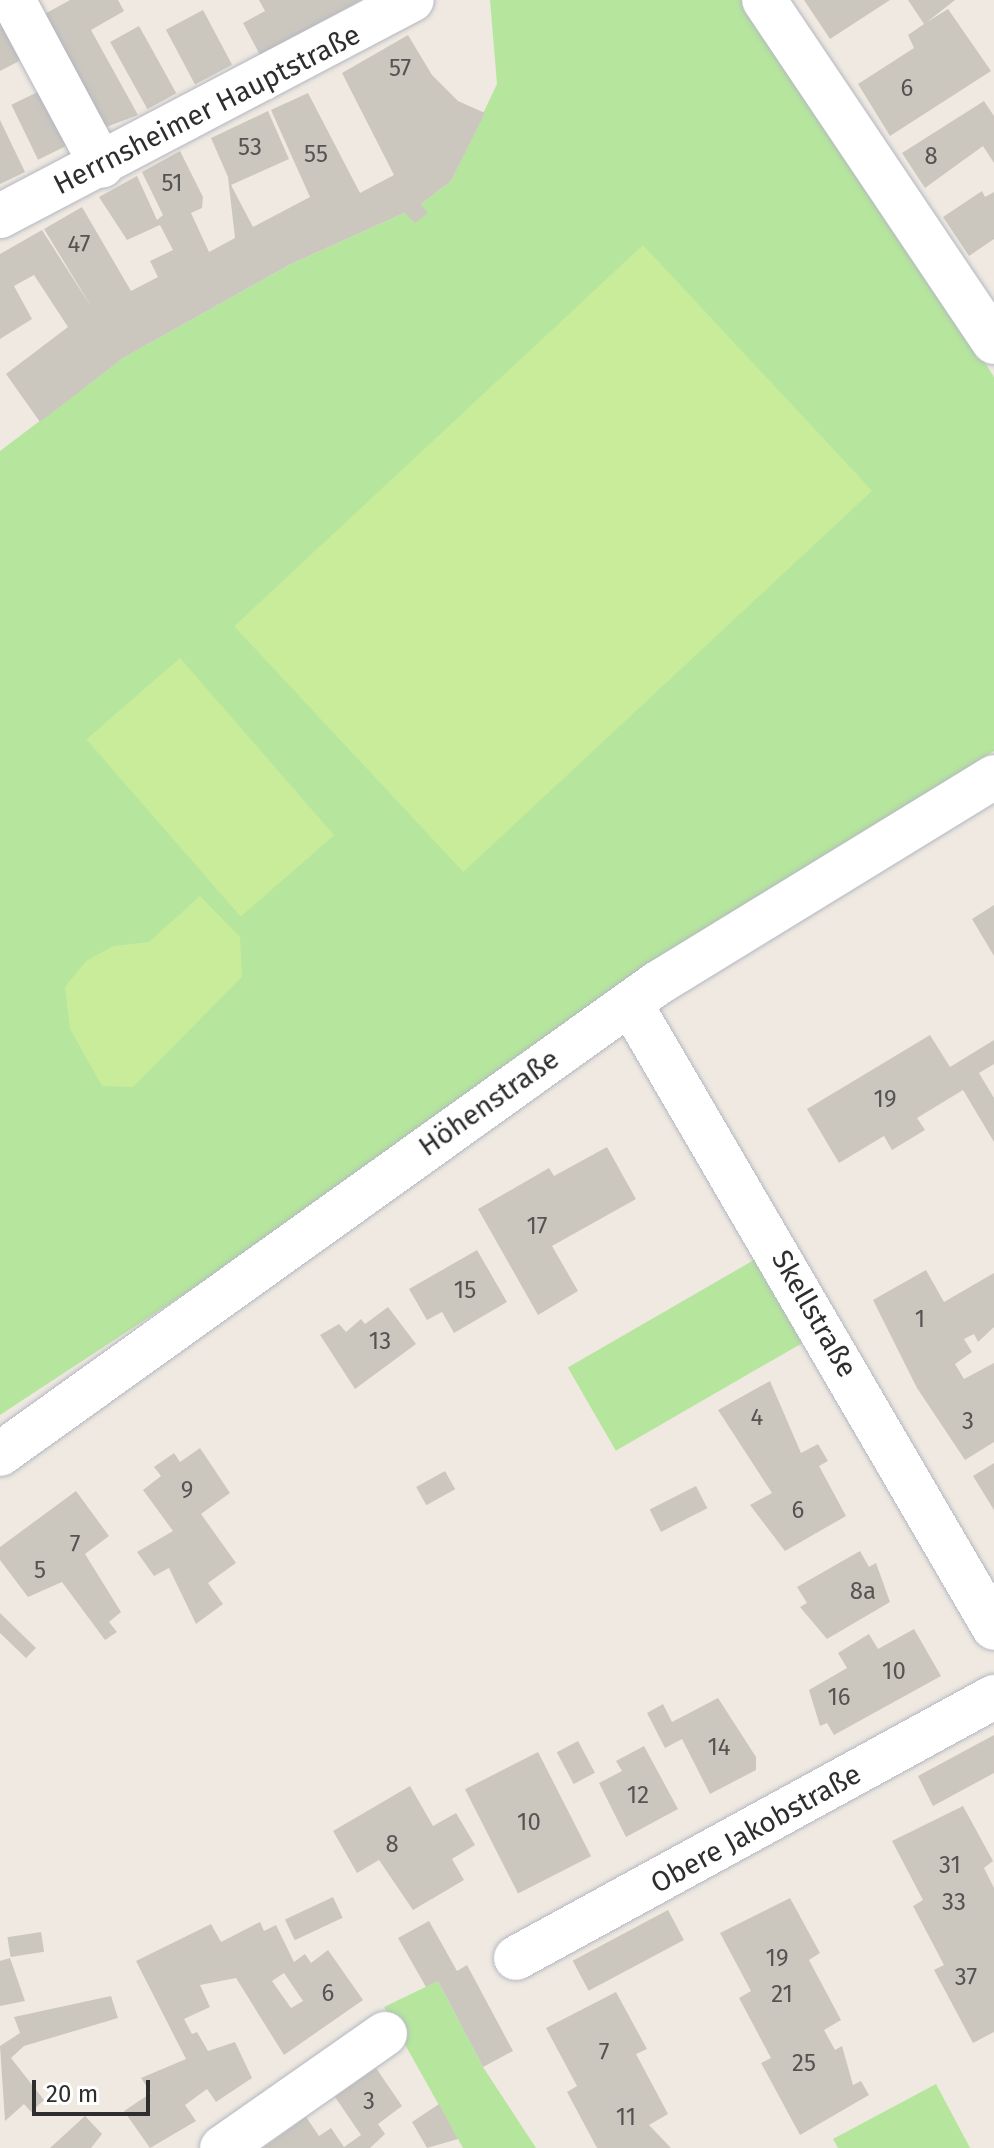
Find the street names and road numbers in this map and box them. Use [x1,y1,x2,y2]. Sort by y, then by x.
street label: Herrnsheimer Hauptstraße [48,18,366,202]
street label: Höhenstraße [412,1042,566,1164]
street label: Skellstraße [764,1244,864,1384]
street label: Obere Jakobstraße [645,1757,867,1901]

